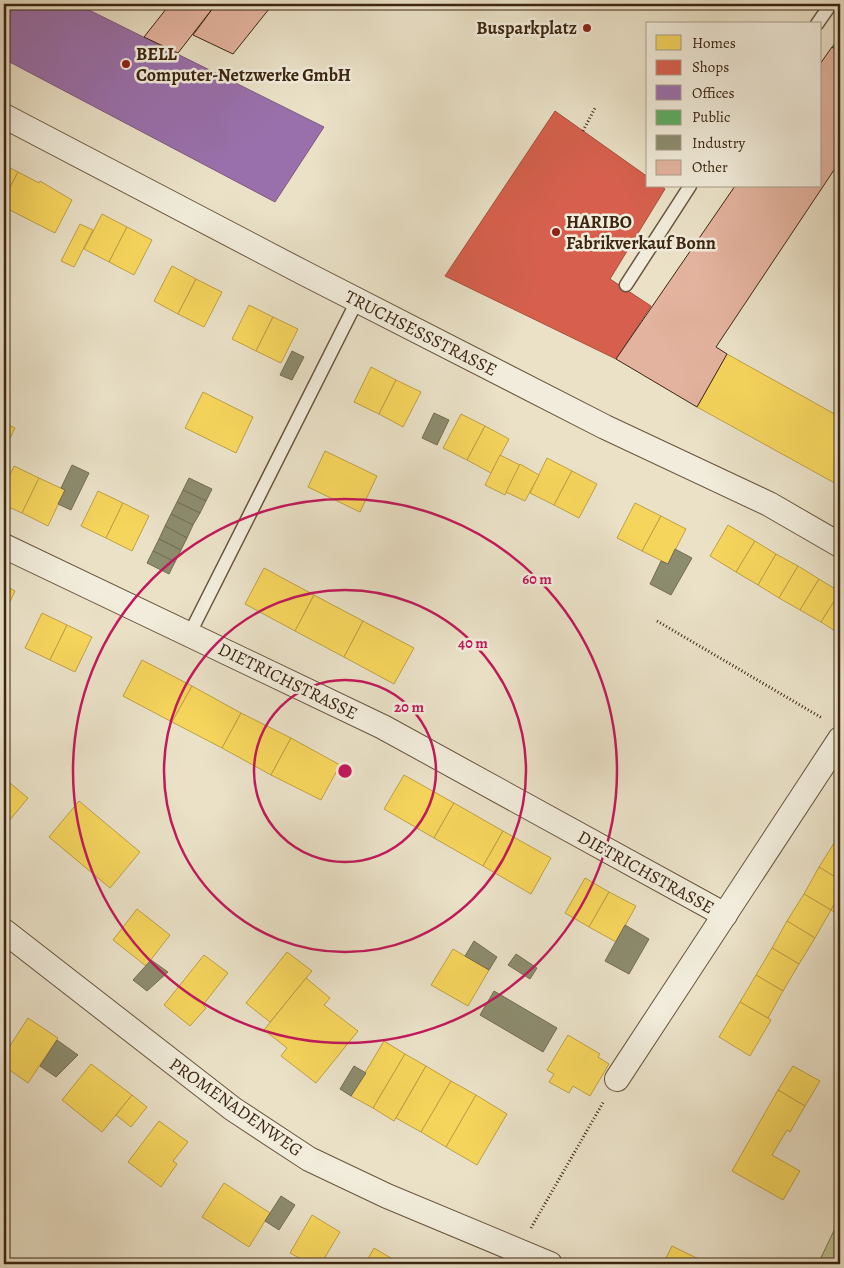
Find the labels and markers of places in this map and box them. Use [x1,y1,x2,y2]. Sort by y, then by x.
place label: Busparkplatz [476,16,577,40]
marker: Busparkplatz [581,22,593,34]
place label: BELL Computer-Netzwerke GmbH [136,42,351,87]
marker: BELL Computer-Netzwerke GmbH [120,58,132,70]
place label: HARIBO Fabrikverkauf Bonn [566,210,716,255]
marker: HARIBO Fabrikverkauf Bonn [550,226,562,238]
centre of rings [336,762,354,780]

